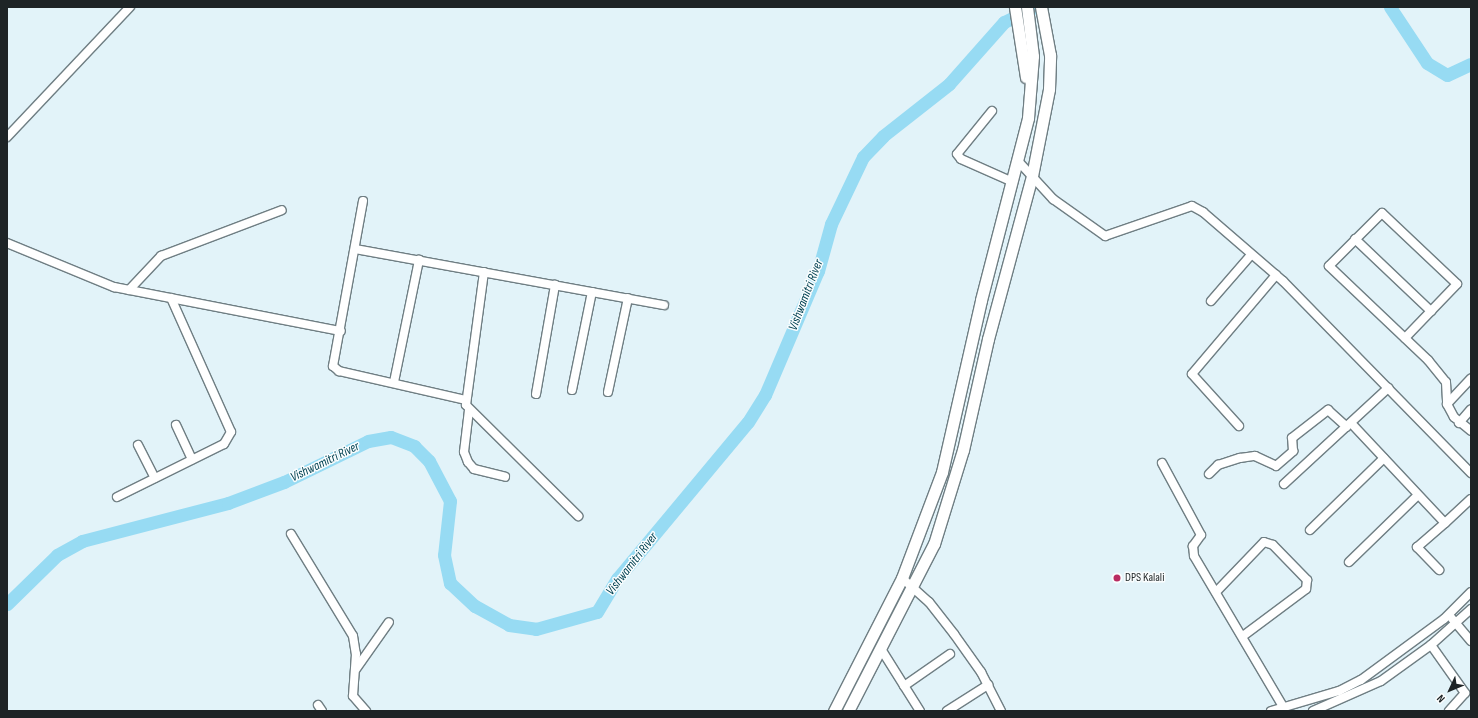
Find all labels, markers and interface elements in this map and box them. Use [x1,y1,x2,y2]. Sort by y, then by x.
water label: Vishwamitri River [785,257,827,333]
water label: Vishwamitri River [288,439,362,485]
water label: Vishwamitri River [603,530,661,598]
place label: DPS Kalali [1125,571,1165,585]
marker: DPS Kalali [1112,573,1122,583]
north arrow [1430,670,1470,710]
text: N [1434,692,1448,705]

